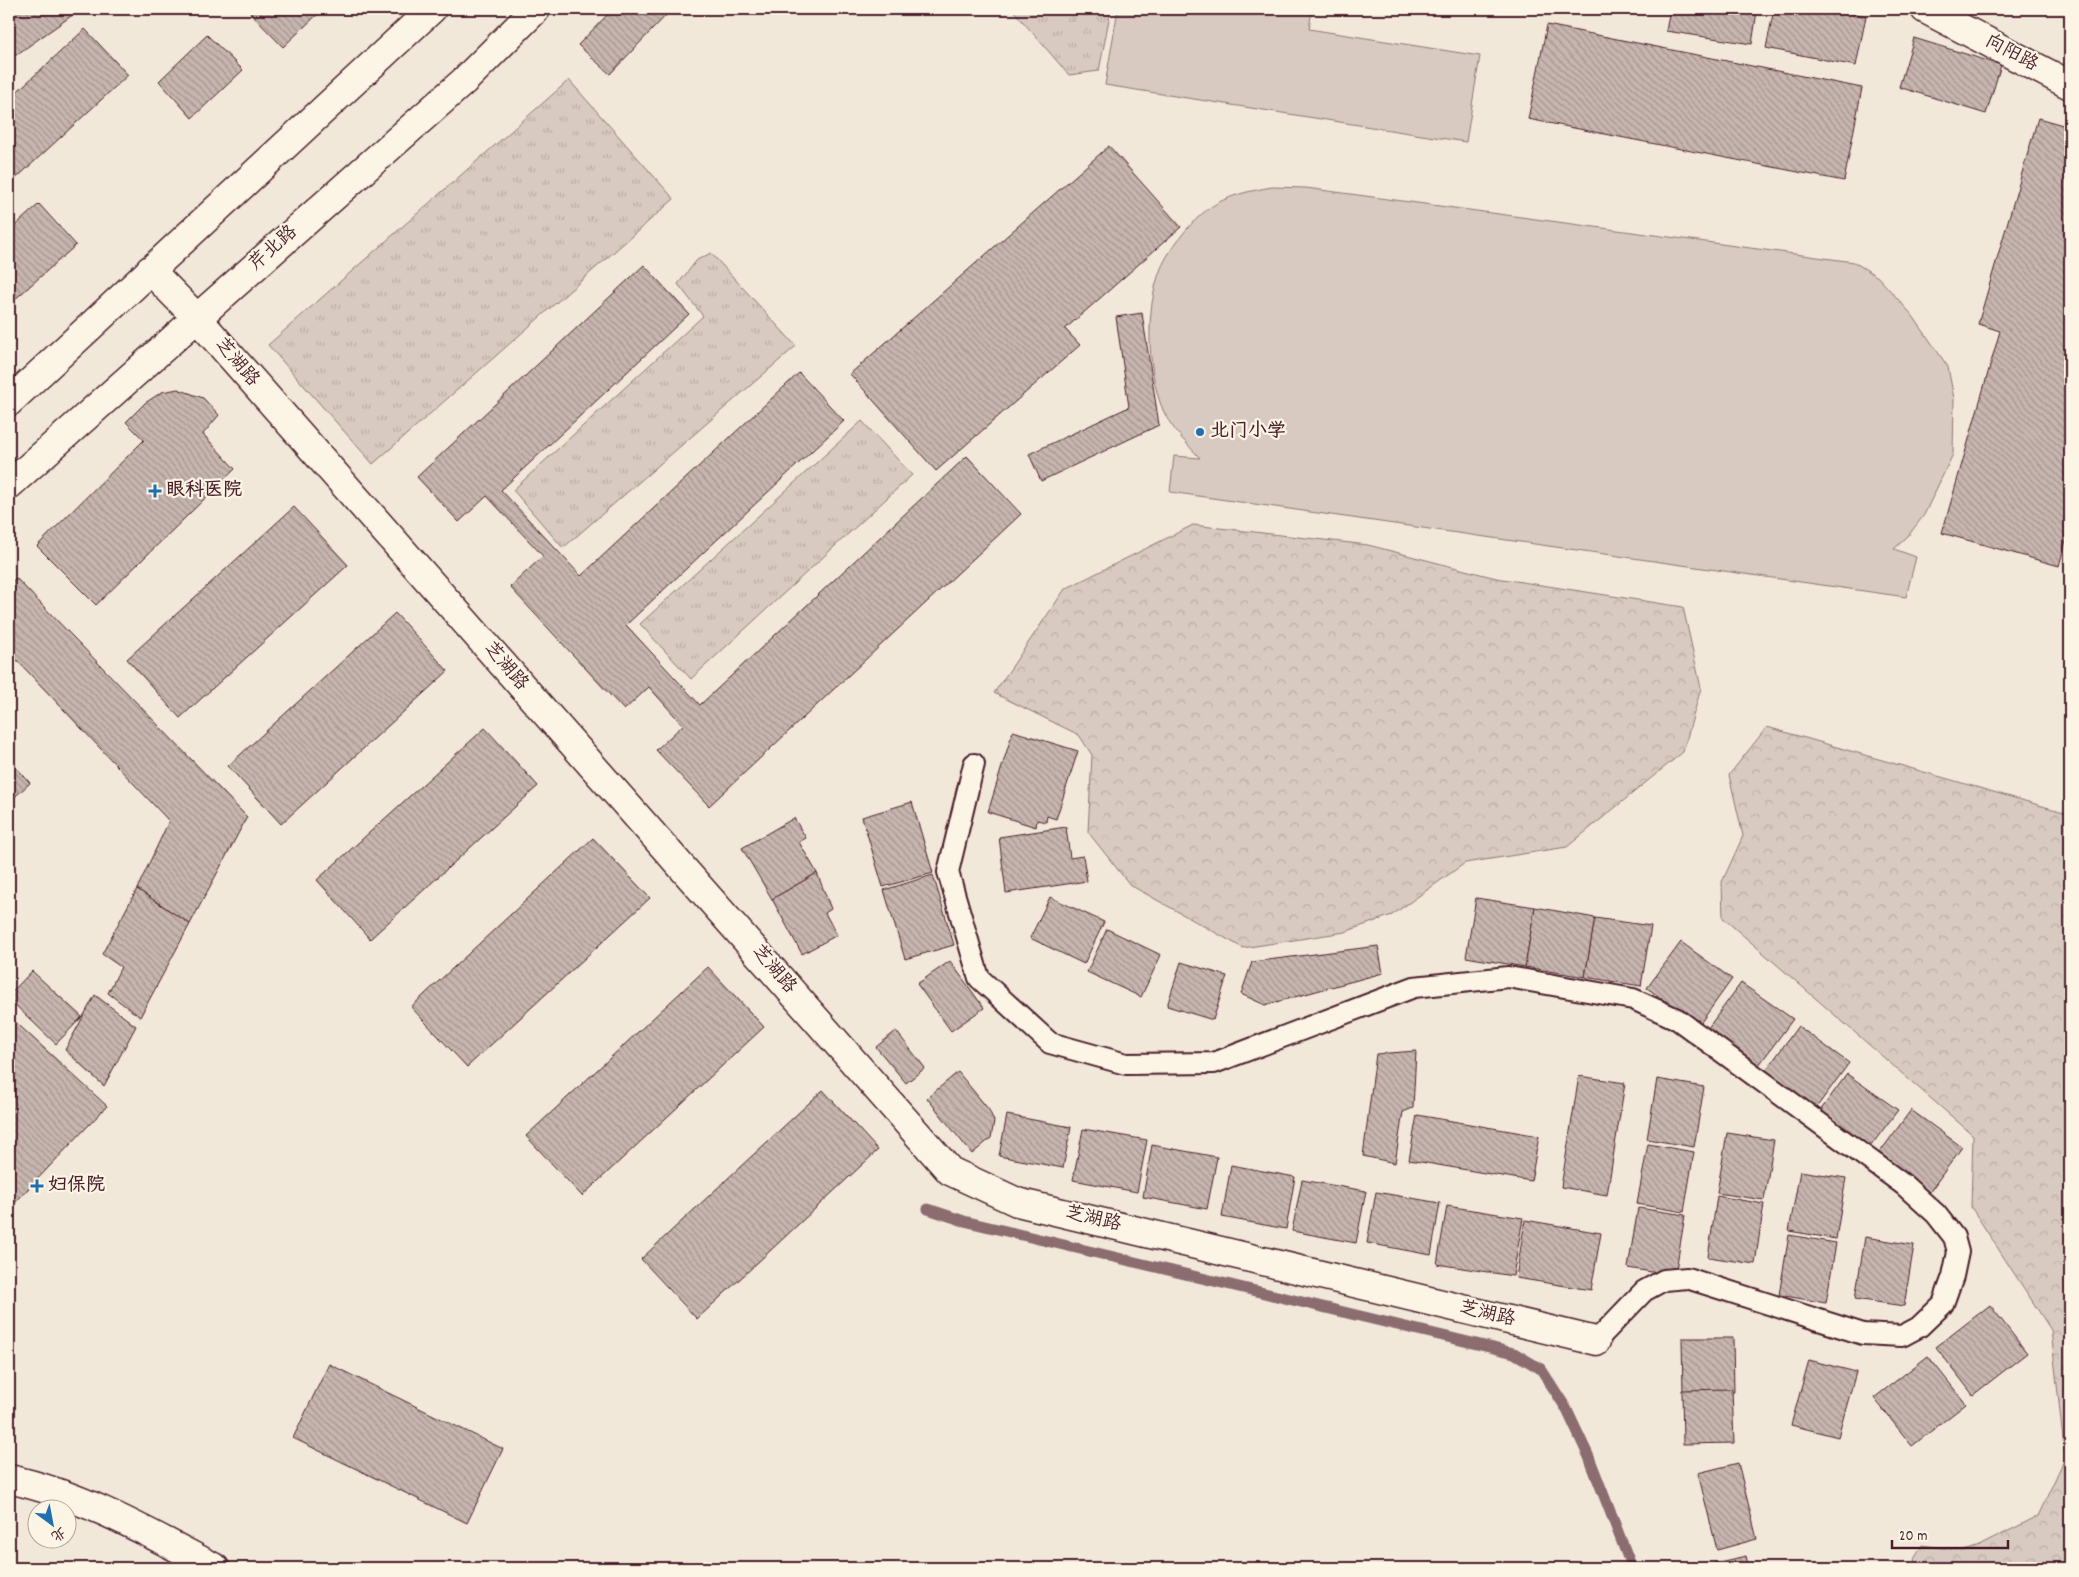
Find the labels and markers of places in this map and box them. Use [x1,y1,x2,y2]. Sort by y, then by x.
place label: 北门小学 [1210,419,1286,446]
marker: 北门小学 [1194,426,1206,438]
place label: 眼科医院 [166,478,242,505]
marker: 眼科医院 [148,484,162,498]
place label: 妇保院 [48,1173,105,1200]
marker: 妇保院 [30,1179,44,1193]

